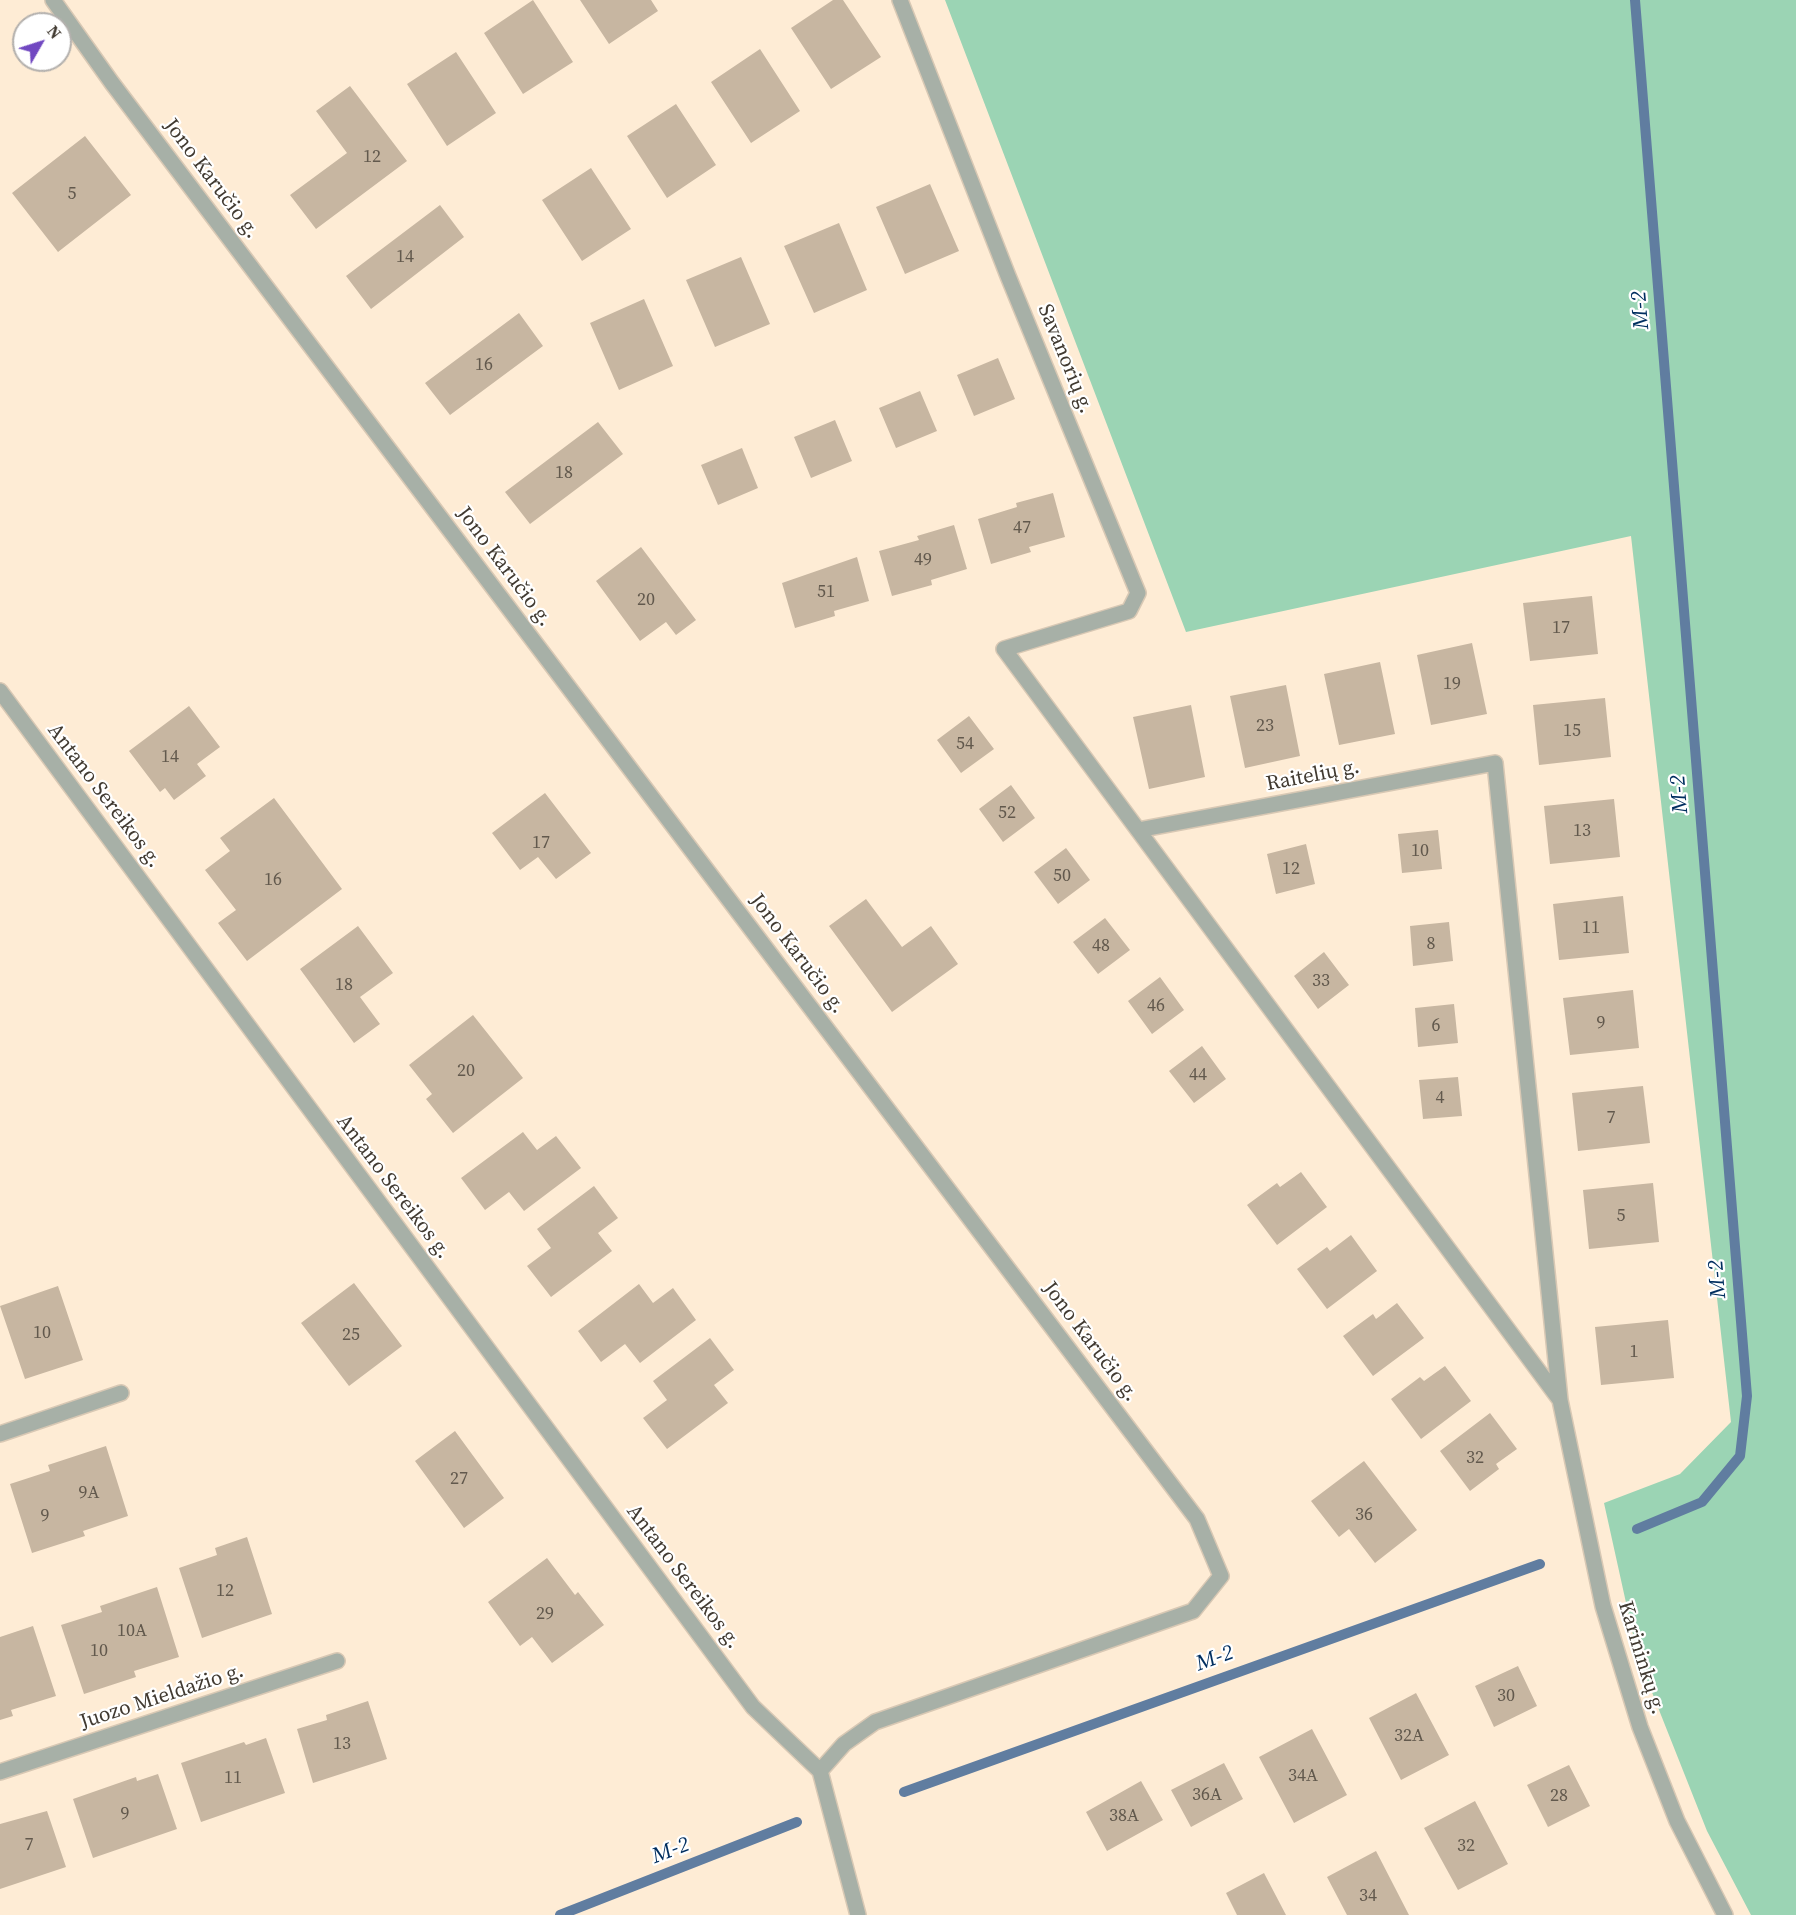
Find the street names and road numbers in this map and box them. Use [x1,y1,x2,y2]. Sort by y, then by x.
street label: Jono Karučio g. [158,114,264,244]
street label: Savanorių g. [1032,301,1098,417]
street label: Jono Karučio g. [451,502,557,632]
street label: Antano Sereikos g. [42,719,166,873]
street label: Raitelių g. [1264,755,1362,797]
street label: Jono Karučio g. [744,889,850,1019]
street label: Antano Sereikos g. [331,1110,455,1264]
street label: Jono Karučio g. [1037,1277,1143,1407]
street label: Antano Sereikos g. [621,1500,745,1654]
street label: Karininkų g. [1612,1598,1670,1718]
street label: Juozo Mieldažio g. [77,1659,247,1735]

